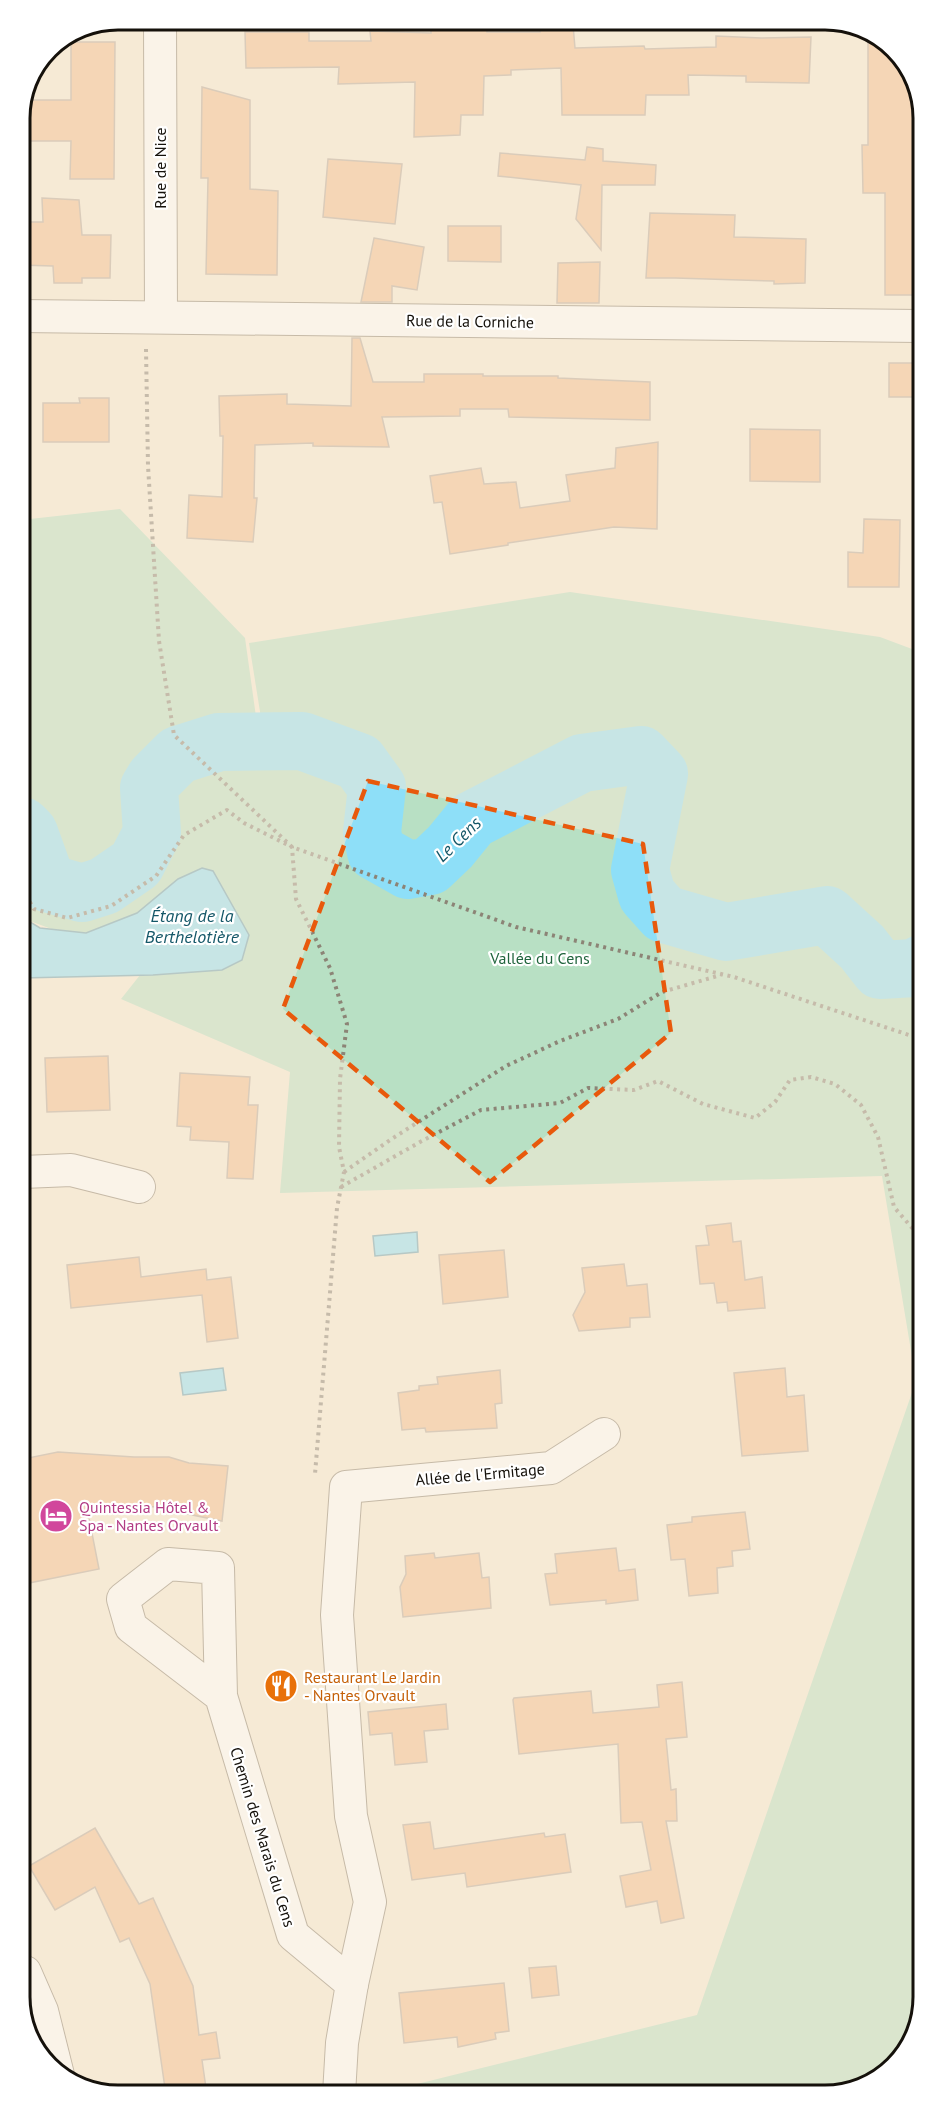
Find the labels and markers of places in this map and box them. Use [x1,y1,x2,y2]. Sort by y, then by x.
place label: Quintessia Hôtel & Spa - Nantes Orvault [79,1497,219,1535]
hotel icon: Quintessia Hôtel & Spa - Nantes Orvault [38,1498,74,1534]
place label: Restaurant Le Jardin - Nantes Orvault [304,1667,441,1705]
restaurant icon: Restaurant Le Jardin - Nantes Orvault [263,1668,299,1704]

